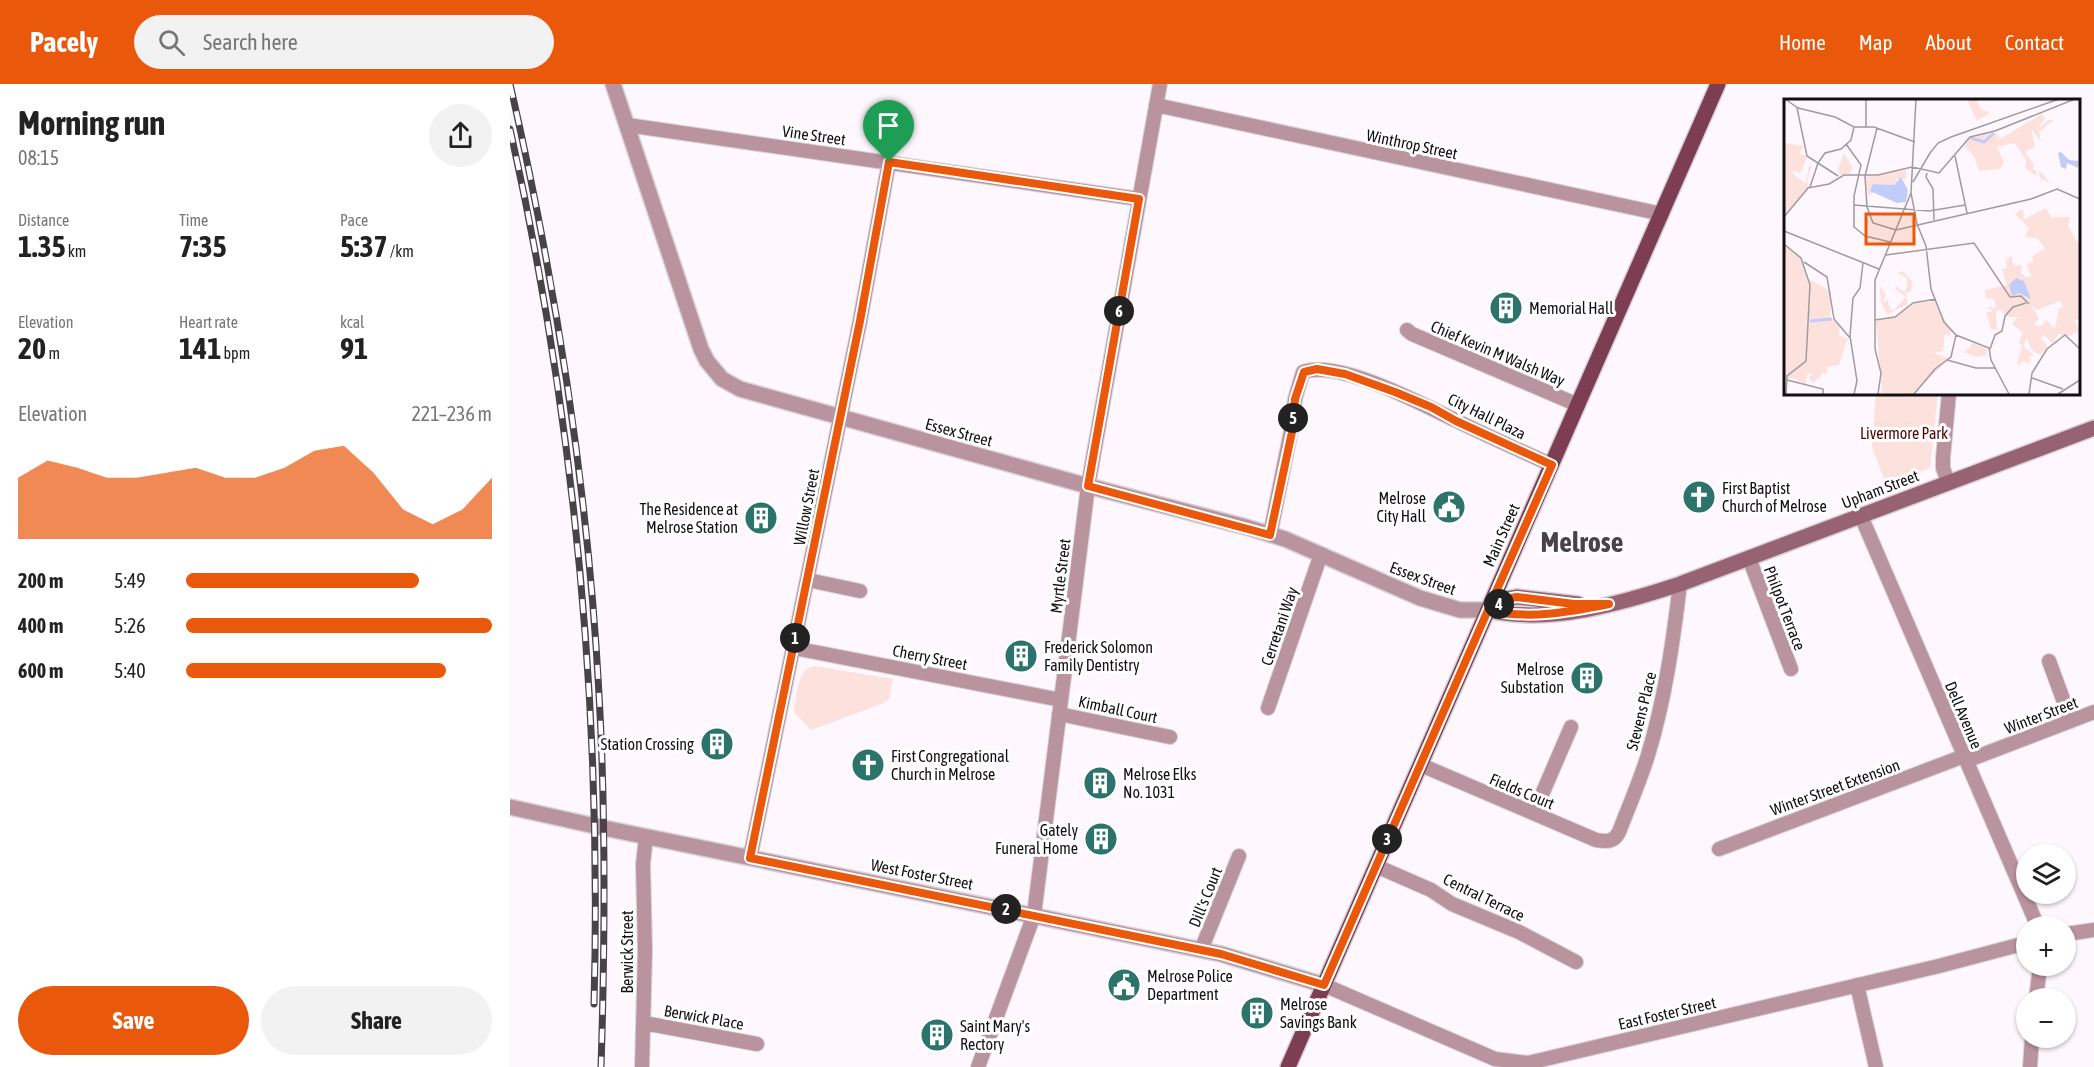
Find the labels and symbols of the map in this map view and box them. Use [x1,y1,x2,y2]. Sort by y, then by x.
inset map [1784,99,2079,394]
pin [863,100,914,162]
street label: Vine Street [781,122,847,148]
street label: Winthrop Street [1365,126,1460,163]
building icon: Memorial Hall [1488,290,1524,326]
pin: 6 [1104,296,1134,326]
place label: Memorial Hall [1529,299,1614,317]
street label: Chief Kevin M Walsh Way [1428,317,1568,390]
street label: City Hall Plaza [1445,389,1529,443]
pin: 5 [1278,403,1308,433]
street label: Essex Street [923,414,995,450]
park label: Livermore Park [1860,424,1948,442]
street label: Upham Street [1839,466,1922,513]
street label: Willow Street [790,467,822,547]
church icon: First Baptist Church of Melrose [1681,479,1717,515]
place label: First Baptist Church of Melrose [1722,479,1827,515]
place label: Melrose City Hall [1377,489,1427,526]
public building icon: Melrose City Hall [1431,489,1467,525]
place label: The Residence at Melrose Station [639,500,738,536]
building icon: The Residence at Melrose Station [743,500,779,536]
street label: Main Street [1479,500,1523,569]
district label: Melrose [1541,526,1623,558]
street label: Myrtle Street [1046,537,1075,615]
street label: Essex Street [1388,558,1459,598]
street label: Philpot Terrace [1760,563,1809,653]
street label: Cerretani Way [1257,584,1302,668]
pin: 4 [1484,589,1514,619]
pin: 1 [780,623,810,653]
building icon: Frederick Solomon Family Dentistry [1003,638,1039,674]
place label: Frederick Solomon Family Dentistry [1044,638,1153,675]
street label: Cherry Street [891,641,969,674]
place label: Melrose Substation [1501,660,1564,696]
building icon: Melrose Substation [1569,660,1605,696]
street label: Stevens Place [1623,670,1659,752]
street label: Dell Avenue [1942,679,1986,751]
street label: Kimball Court [1077,692,1160,726]
street label: Winter Street [2002,693,2080,737]
building icon: Station Crossing [699,726,735,762]
place label: Station Crossing [600,735,694,754]
church icon: First Congregational Church in Melrose [850,747,886,783]
place label: First Congregational Church in Melrose [891,747,1010,783]
street label: Winter Street Extension [1768,755,1902,819]
building icon: Melrose Elks No. 1031 [1082,765,1118,801]
place label: Melrose Elks No. 1031 [1123,765,1197,801]
street label: Fields Court [1487,769,1557,813]
place label: Gately Funeral Home [995,821,1078,857]
building icon: Gately Funeral Home [1083,821,1119,857]
pin: 3 [1372,824,1402,854]
street label: West Foster Street [869,855,975,893]
street label: Dill's Court [1185,864,1225,930]
street label: Central Terrace [1440,870,1528,924]
pin: 2 [991,894,1021,924]
street label: Berwick Street [618,910,636,994]
public building icon: Melrose Police Department [1106,967,1142,1003]
place label: Melrose Police Department [1147,967,1233,1004]
street label: East Foster Street [1616,993,1718,1033]
building icon: Melrose Savings Bank [1239,995,1275,1031]
place label: Melrose Savings Bank [1280,995,1357,1032]
street label: Berwick Place [663,1001,745,1033]
building icon: Saint Mary's Rectory [919,1017,955,1053]
place label: Saint Mary's Rectory [960,1017,1030,1054]

